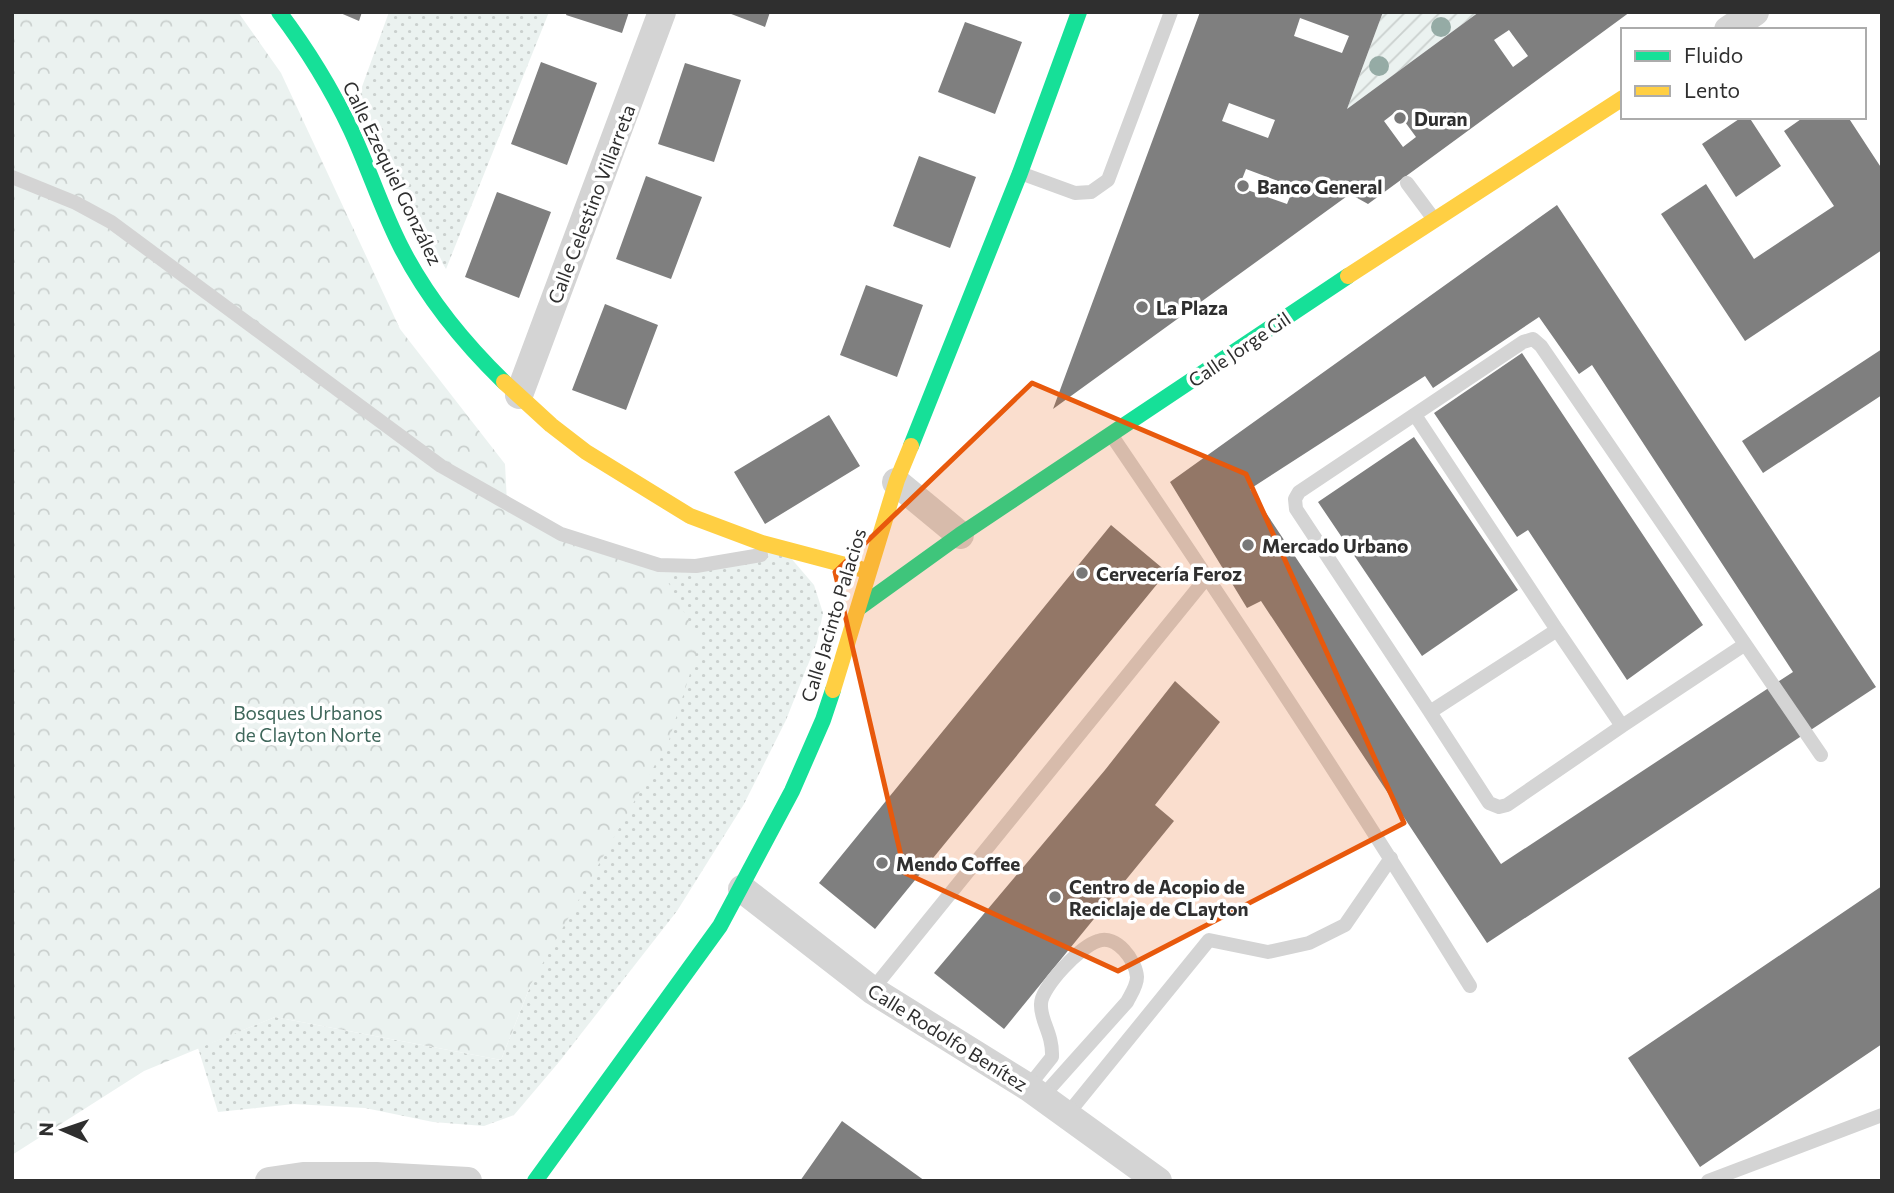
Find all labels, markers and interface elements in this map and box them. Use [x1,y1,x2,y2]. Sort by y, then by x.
legend [1621,28,1866,119]
text: Fluido [1684,42,1743,67]
street label: Calle Ezequiel González [338,77,448,269]
text: Lento [1684,77,1740,102]
street label: Calle Celestino Villarreta [542,101,640,307]
place label: Duran [1414,107,1467,130]
marker: Duran [1392,110,1408,126]
place label: Banco General [1257,175,1382,198]
marker: Banco General [1235,178,1251,194]
place label: La Plaza [1156,296,1228,319]
marker: La Plaza [1134,299,1150,315]
street label: Calle Jorge Gil [1184,306,1294,392]
street label: Calle Jacinto Palacios [796,525,870,705]
place label: Mercado Urbano [1262,534,1408,557]
marker: Mercado Urbano [1240,537,1256,553]
place label: Cervecería Feroz [1096,562,1242,585]
marker: Cervecería Feroz [1074,565,1090,581]
park label: Bosques Urbanos de Clayton Norte [233,701,383,746]
place label: Mendo Coffee [896,852,1020,875]
marker: Mendo Coffee [874,855,890,871]
place label: Centro de Acopio de Reciclaje de CLayton [1069,875,1249,920]
marker: Centro de Acopio de Reciclaje de CLayton [1047,889,1063,905]
street label: Calle Rodolfo Benítez [864,978,1032,1096]
north arrow [28,1095,98,1165]
text: N [34,1122,57,1137]

